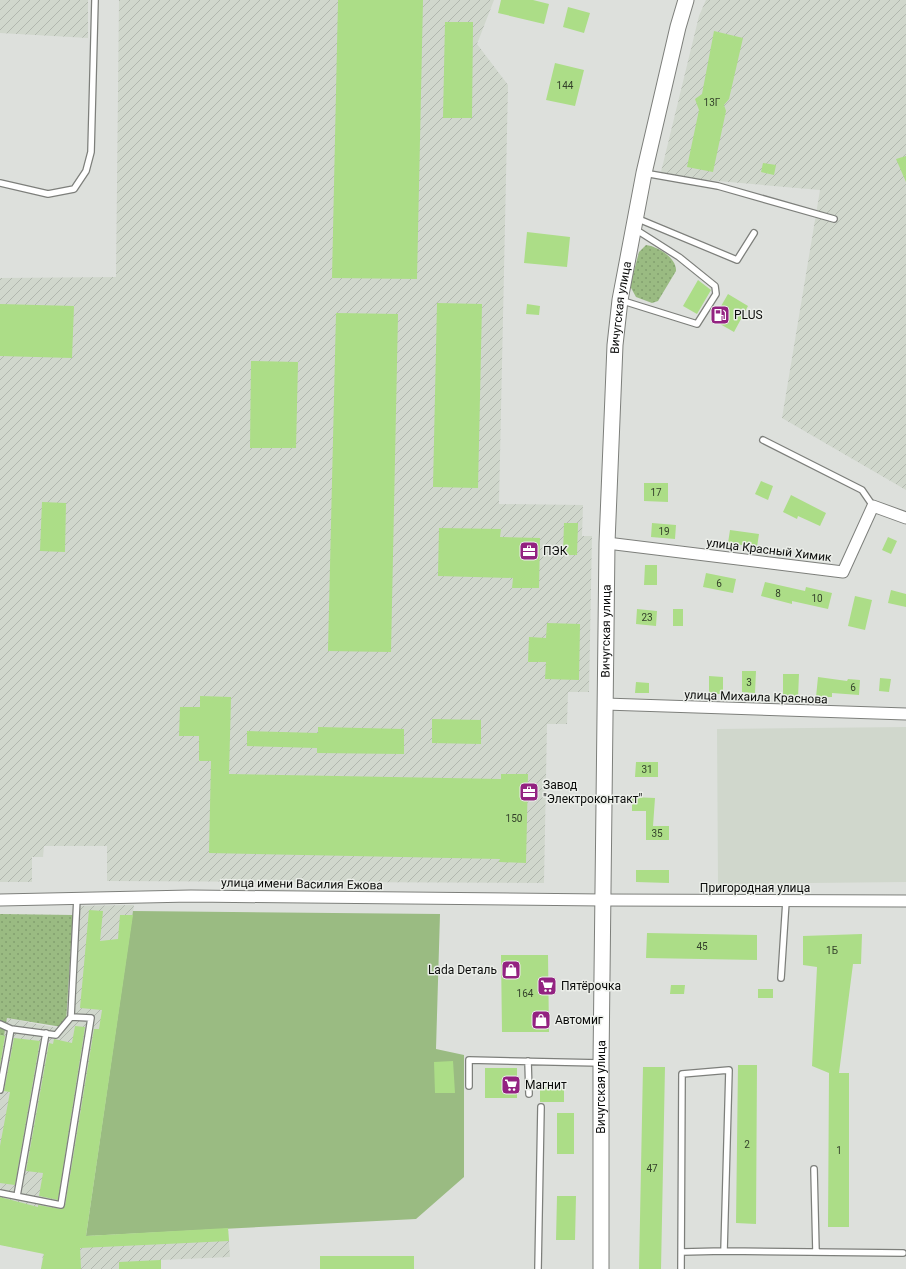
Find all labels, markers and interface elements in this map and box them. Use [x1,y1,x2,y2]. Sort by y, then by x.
house number: 144 [557,80,574,91]
house number: 13Г [704,97,721,108]
street label: Вичугская улица [608,260,634,354]
fuel station icon: PLUS [709,304,731,326]
place label: PLUS [734,308,763,322]
house number: 17 [650,487,662,498]
house number: 19 [658,526,670,537]
street label: улица Красный Химик [706,535,833,565]
office icon: ПЭК [518,540,540,562]
place label: ПЭК [543,544,568,558]
house number: 6 [716,578,722,589]
street label: Вичугская улица [598,584,614,678]
house number: 8 [775,588,781,599]
house number: 10 [811,593,823,604]
house number: 23 [641,612,653,623]
house number: 3 [746,677,752,688]
house number: 6 [850,682,856,693]
street label: улица Михаила Краснова [684,688,828,706]
house number: 31 [641,764,653,775]
place label: Завод "Электроконтакт" [543,778,643,806]
office icon: Завод "Электроконтакт" [518,781,540,803]
house number: 150 [506,813,523,824]
house number: 35 [651,828,663,839]
street label: улица имени Василия Ежова [221,876,383,892]
street label: Пригородная улица [700,881,810,895]
house number: 45 [696,941,708,952]
house number: 1Б [826,945,838,956]
shop icon: Lada Dеталь [500,959,522,981]
place label: Lada Dеталь [428,963,497,977]
supermarket icon: Пятёрочка [536,975,558,997]
place label: Пятёрочка [561,979,621,993]
house number: 164 [517,988,534,999]
shop icon: Автомиг [530,1009,552,1031]
place label: Автомиг [555,1013,603,1027]
street label: Вичугская улица [594,1040,608,1134]
supermarket icon: Магнит [500,1074,522,1096]
place label: Магнит [525,1078,567,1092]
house number: 2 [744,1139,750,1150]
house number: 1 [836,1145,842,1156]
house number: 47 [646,1163,658,1174]

